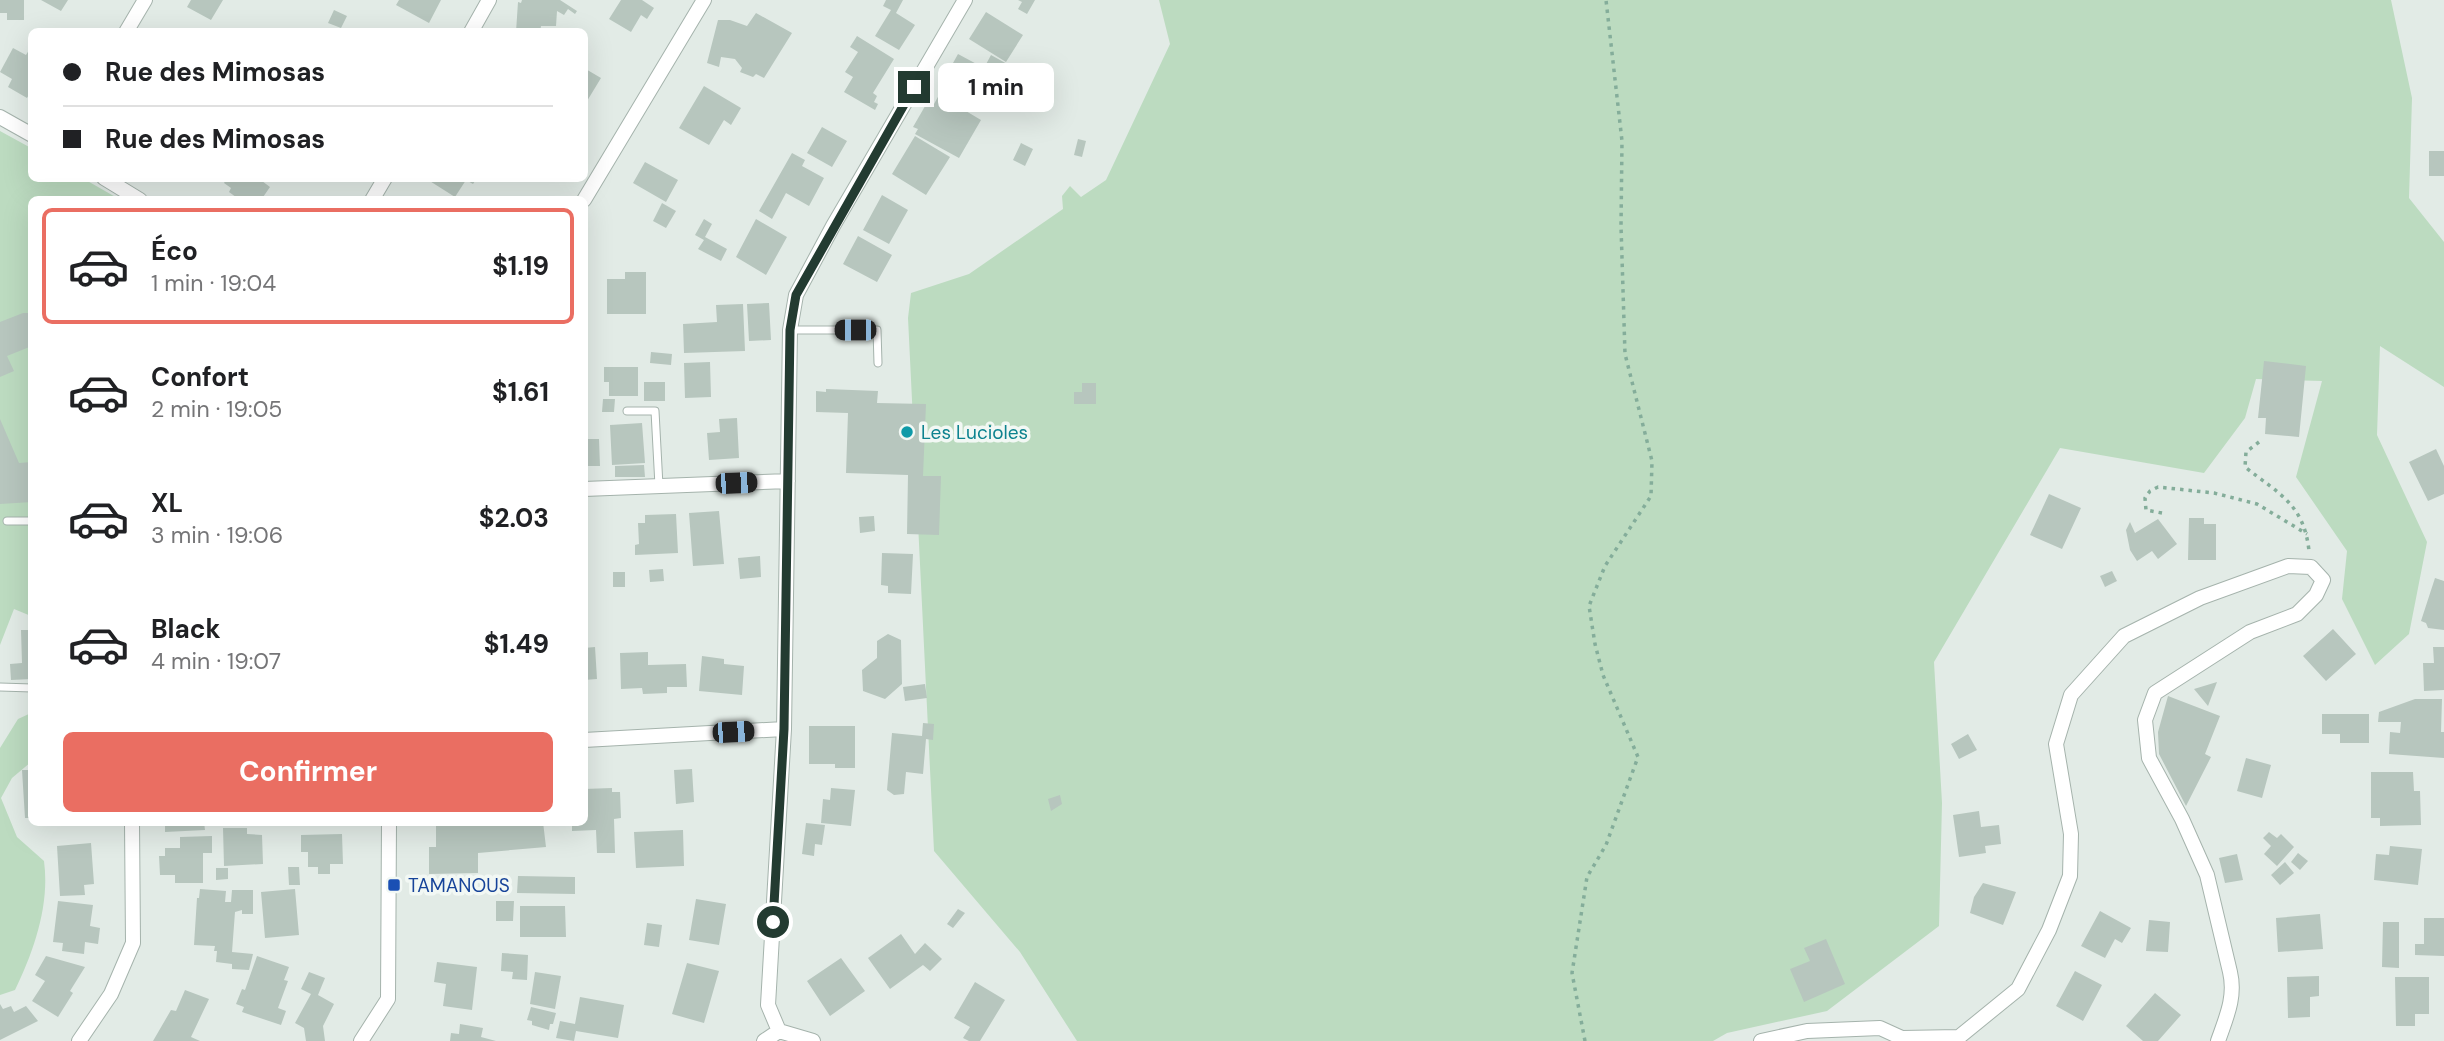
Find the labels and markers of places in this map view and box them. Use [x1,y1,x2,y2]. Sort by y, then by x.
place label: Les Lucioles [921,420,1028,445]
marker: Les Lucioles [899,424,915,440]
place label: TAMANOUS [408,873,510,898]
marker: TAMANOUS [386,877,402,893]

